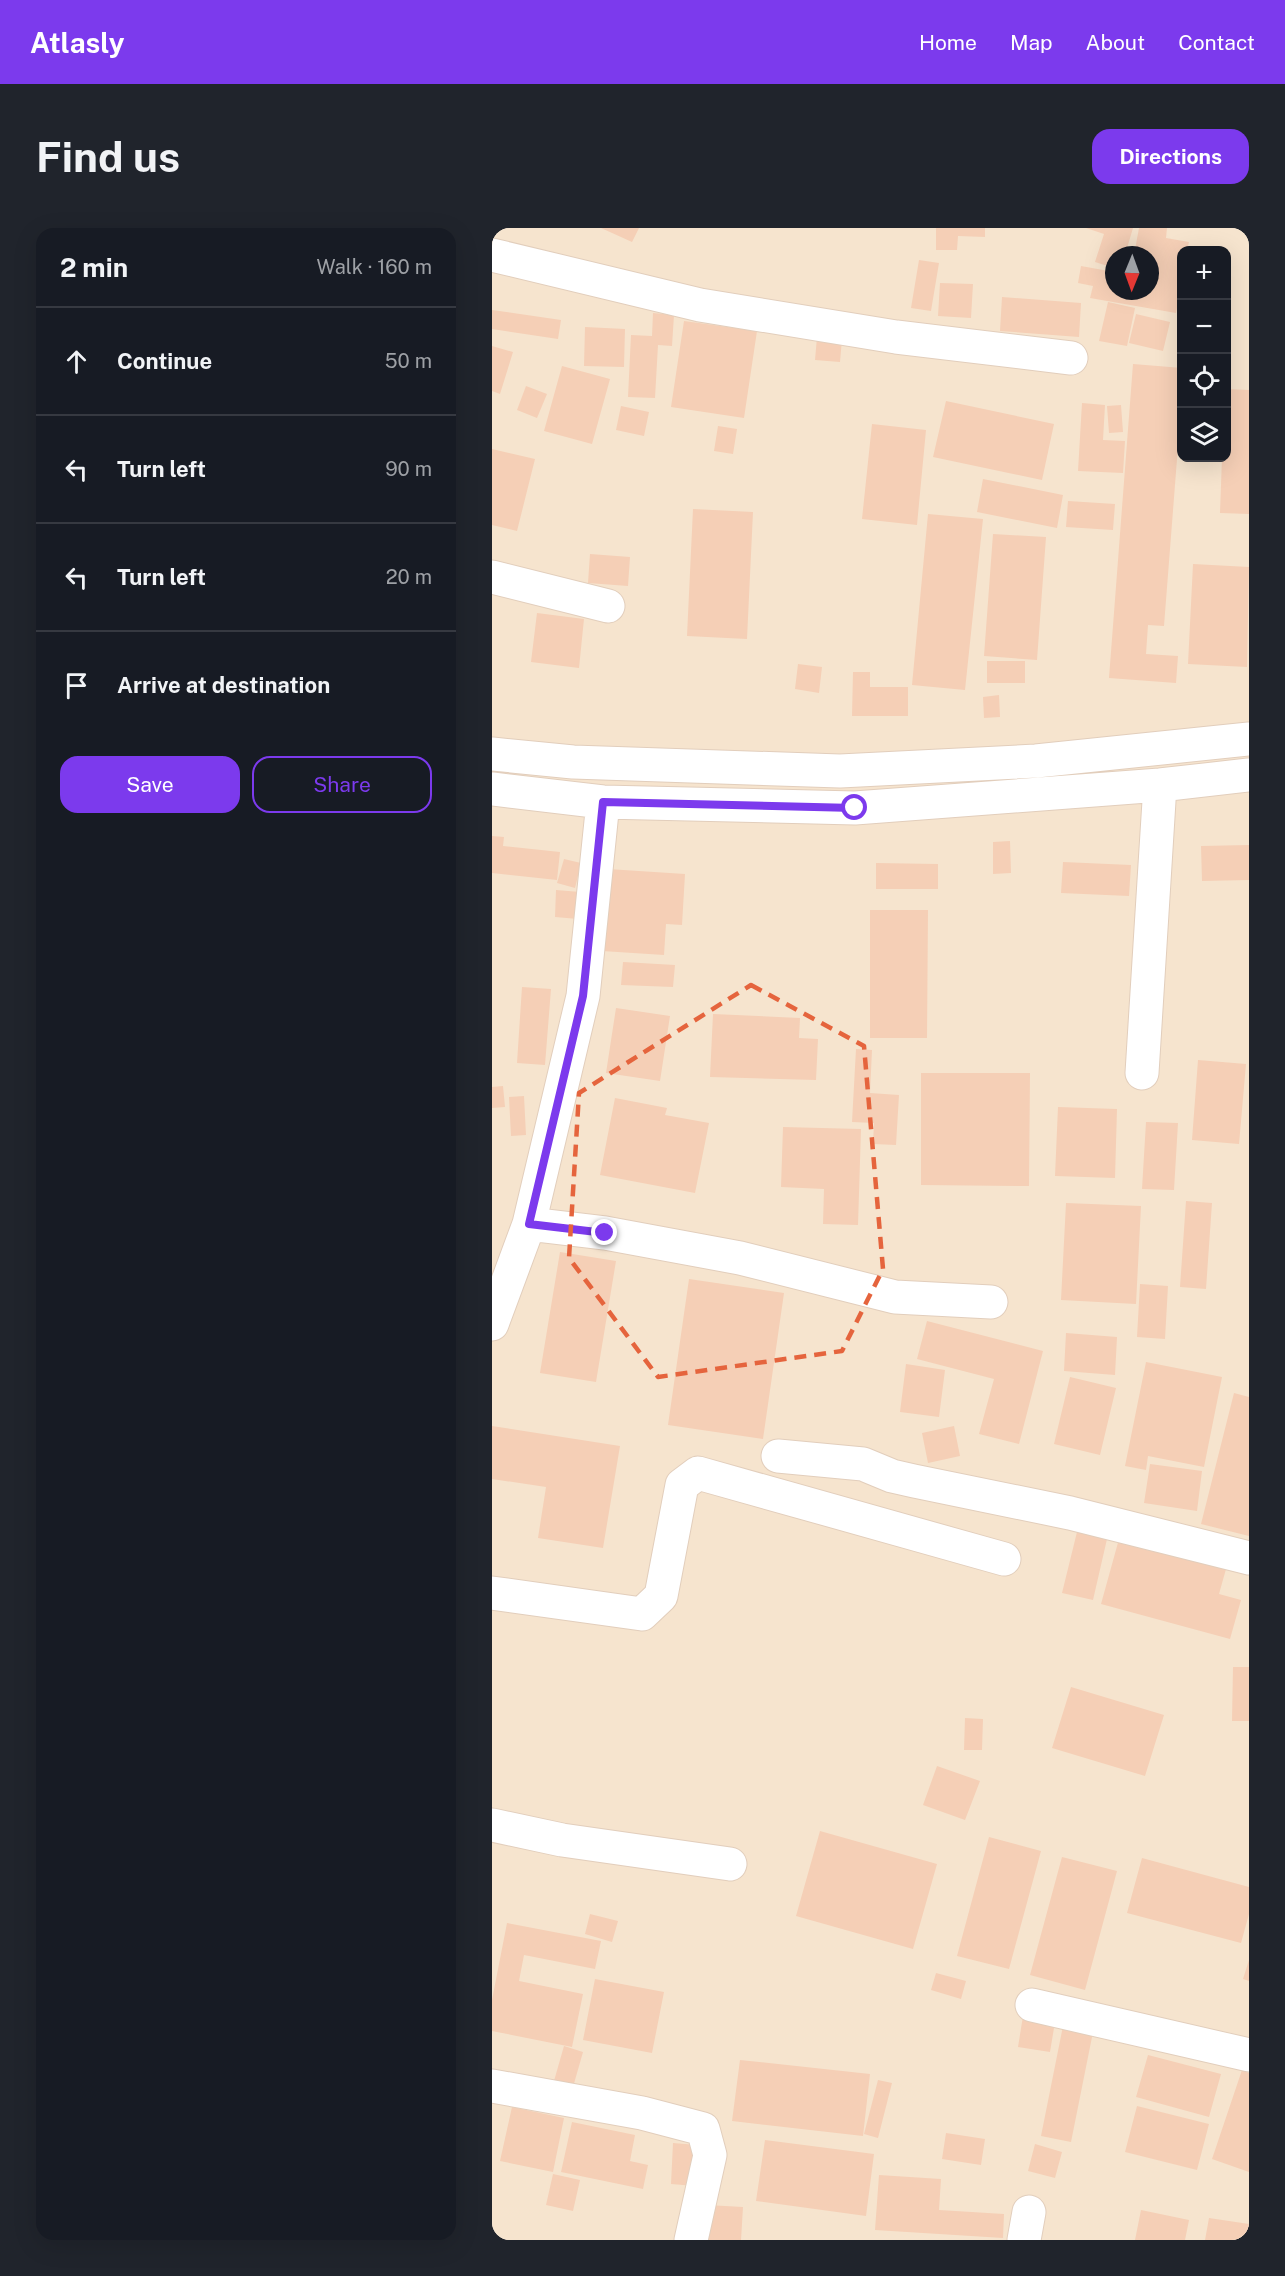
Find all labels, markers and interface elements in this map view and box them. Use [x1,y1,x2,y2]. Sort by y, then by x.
text: Atlasly [30,26,124,59]
text: Home [919,30,977,55]
text: Map [1010,30,1053,55]
text: About [1086,30,1145,55]
text: Contact [1178,30,1255,55]
button: Directions [1092,129,1249,184]
text: Find us [36,132,180,181]
north arrow [1105,246,1159,300]
map controls [1177,246,1231,462]
button: + [1177,246,1231,300]
text: 2 min [60,252,128,283]
text: Walk · 160 m [317,255,432,279]
button: − [1177,300,1231,354]
icon: ahead [60,345,93,378]
text: Continue [117,348,212,374]
text: 50 m [385,349,432,373]
button: locate [1177,354,1231,408]
button: layers [1177,408,1231,462]
icon: left [60,453,93,486]
text: Turn left [117,456,206,482]
text: 90 m [385,457,432,481]
icon: left [60,561,93,594]
text: Turn left [117,564,206,590]
text: 20 m [386,565,432,589]
icon: arrive [60,669,93,702]
text: Arrive at destination [117,672,330,698]
button: Save [60,756,240,813]
button: Share [252,756,432,813]
route start [841,794,867,820]
route end [591,1219,617,1245]

